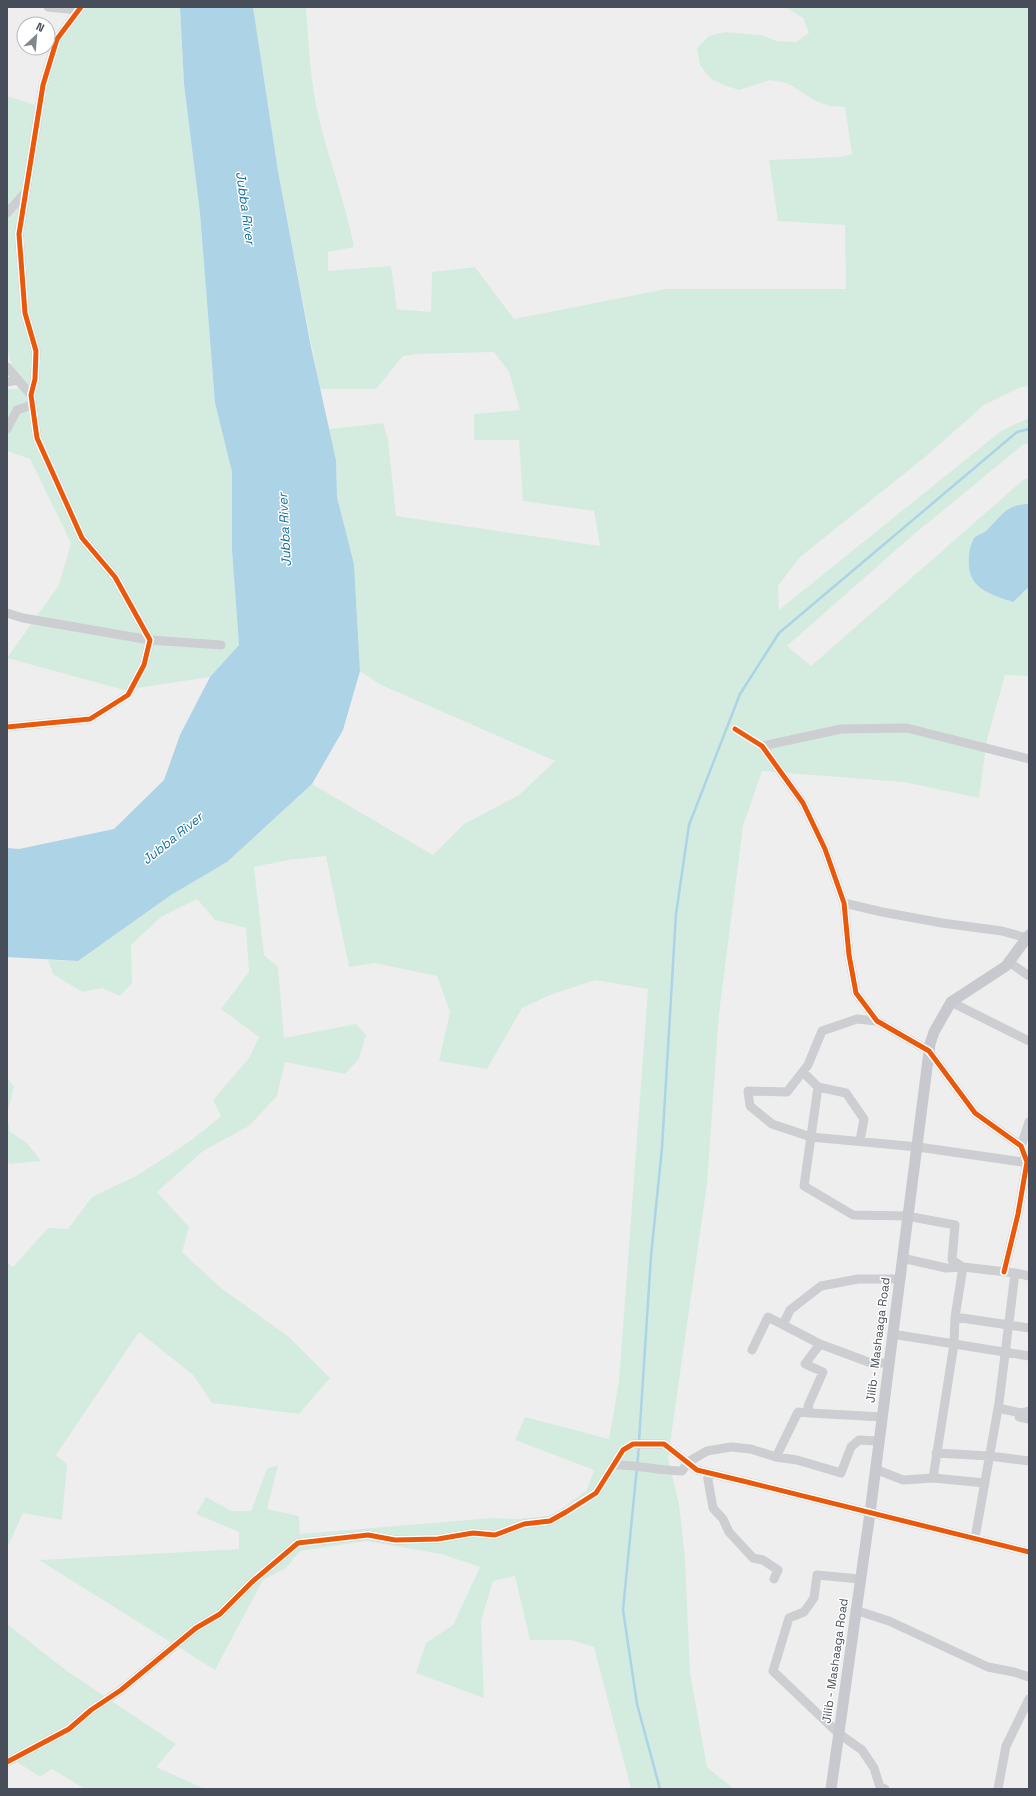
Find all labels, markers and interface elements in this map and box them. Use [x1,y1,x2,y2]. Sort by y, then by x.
north arrow [16,16,56,56]
text: N [34,19,47,35]
water label: Jubba River [232,170,259,248]
water label: Jubba River [274,491,295,567]
water label: Jubba River [138,807,208,868]
street label: Jilib - Mashaaga Road [862,1276,894,1404]
street label: Jilib - Mashaaga Road [818,1597,852,1725]

